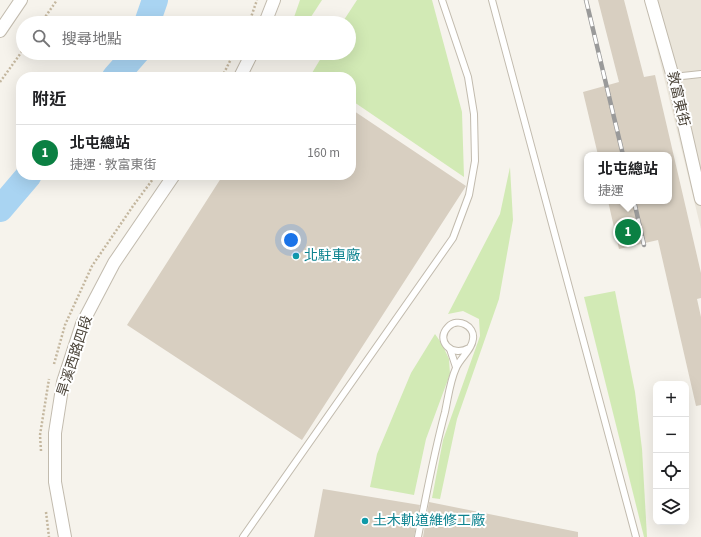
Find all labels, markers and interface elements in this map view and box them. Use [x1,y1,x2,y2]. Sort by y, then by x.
search box [16,16,356,60]
icon: search [30,27,52,49]
text: 搜尋地點 [62,29,122,50]
street label: 敦富東街 [662,69,694,129]
text: 附近 [32,88,66,112]
text: 北屯總站 [70,133,130,154]
text: 1 [42,144,48,162]
text: 160 m [307,144,340,162]
popup [584,152,672,204]
text: 捷運 · 敦富東街 [70,156,156,174]
text: 北屯總站 [598,159,658,180]
text: 捷運 [598,182,624,200]
pin: 1 [615,217,641,247]
your location [281,230,301,250]
place label: 北駐車廠 [304,246,360,266]
marker: 北駐車廠 [291,251,301,261]
street label: 旱溪西路四段 [53,313,97,399]
map controls [653,381,689,525]
button: + [653,381,689,417]
button: − [653,417,689,453]
button: locate [653,453,689,489]
button: layers [653,489,689,525]
place label: 土木軌道維修工廠 [373,511,485,531]
marker: 土木軌道維修工廠 [360,516,370,526]

